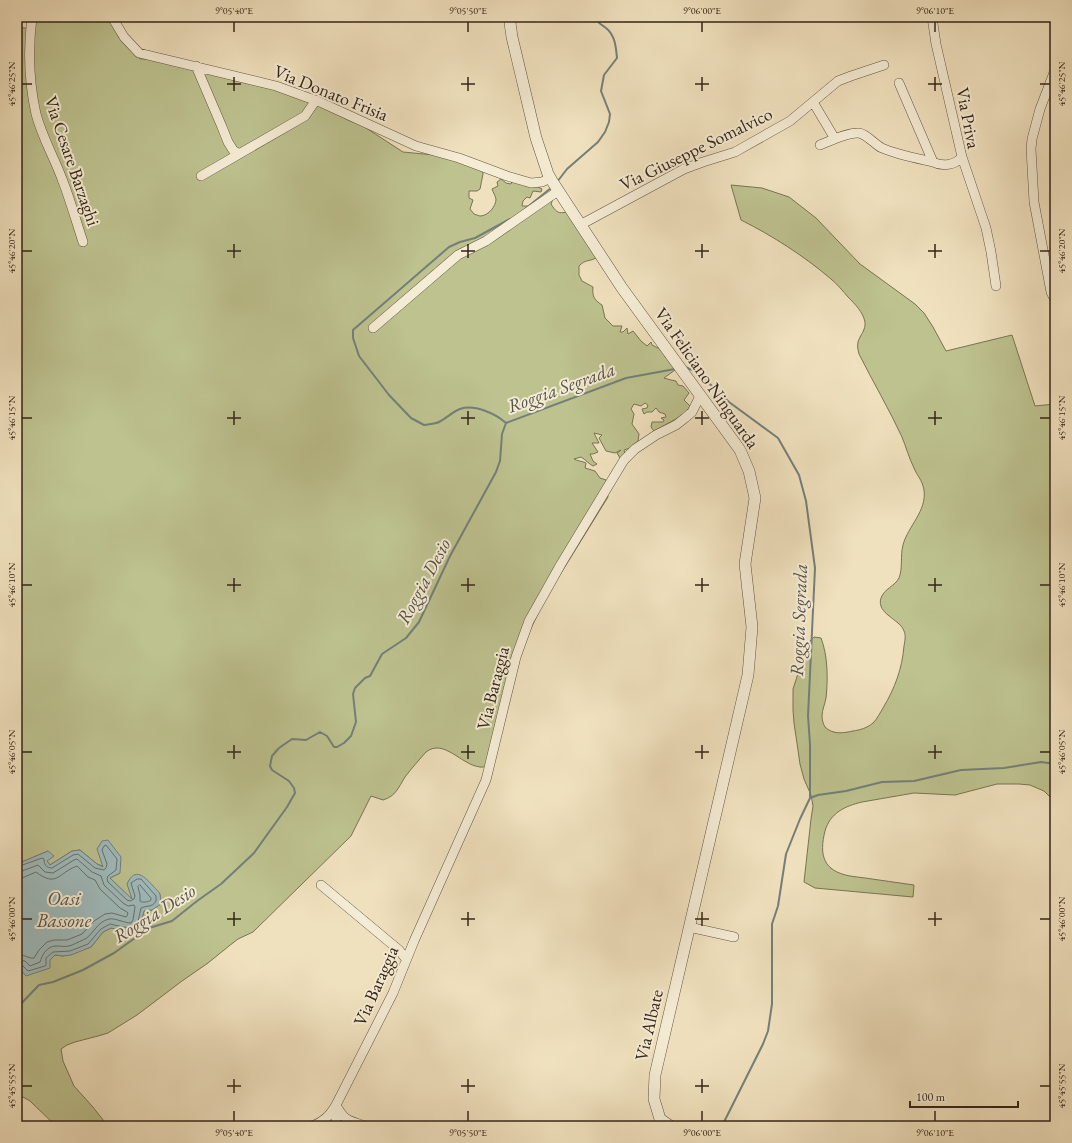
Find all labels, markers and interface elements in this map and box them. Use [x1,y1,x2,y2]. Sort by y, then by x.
text: 9°05'40"E [215,4,253,17]
text: 9°05'50"E [449,4,487,17]
text: 9°06'00"E [683,4,721,17]
text: 9°06'10"E [916,4,954,17]
street label: Via Donato Frisia [271,59,392,126]
text: 45°46'25"N [5,61,18,106]
text: 45°46'25"N [1055,61,1068,106]
street label: Via Priva [951,85,986,151]
street label: Via Cesare Barzaghi [40,93,106,229]
street label: Via Giuseppe Somalvico [616,102,776,196]
text: 45°46'20"N [5,228,18,273]
text: 45°46'20"N [1055,228,1068,273]
street label: Via Feliciano Ninguarda [650,303,765,453]
water label: Roggia Segrada [504,356,618,419]
text: 45°46'15"N [5,395,18,440]
text: 45°46'15"N [1055,395,1068,440]
water label: Roggia Desio [391,534,456,628]
text: 45°46'10"N [5,562,18,607]
text: 45°46'10"N [1055,562,1068,607]
water label: Roggia Segrada [784,563,813,677]
street label: Via Baraggia [471,643,514,732]
text: 45°46'05"N [5,729,18,774]
text: 45°46'05"N [1055,729,1068,774]
water label: Roggia Desio [108,878,200,949]
water label: Oasi Bassone [36,886,92,933]
text: 45°46'00"N [5,896,18,941]
text: 45°46'00"N [1055,896,1068,941]
street label: Via Baraggia [348,941,404,1029]
street label: Via Albate [629,987,668,1063]
text: 45°45'55"N [5,1063,18,1108]
text: 45°45'55"N [1055,1063,1068,1108]
scale bar [910,1083,1018,1109]
text: 100 m [916,1089,946,1105]
text: 9°05'40"E [215,1126,253,1139]
text: 9°05'50"E [449,1126,487,1139]
text: 9°06'00"E [683,1126,721,1139]
text: 9°06'10"E [916,1126,954,1139]

